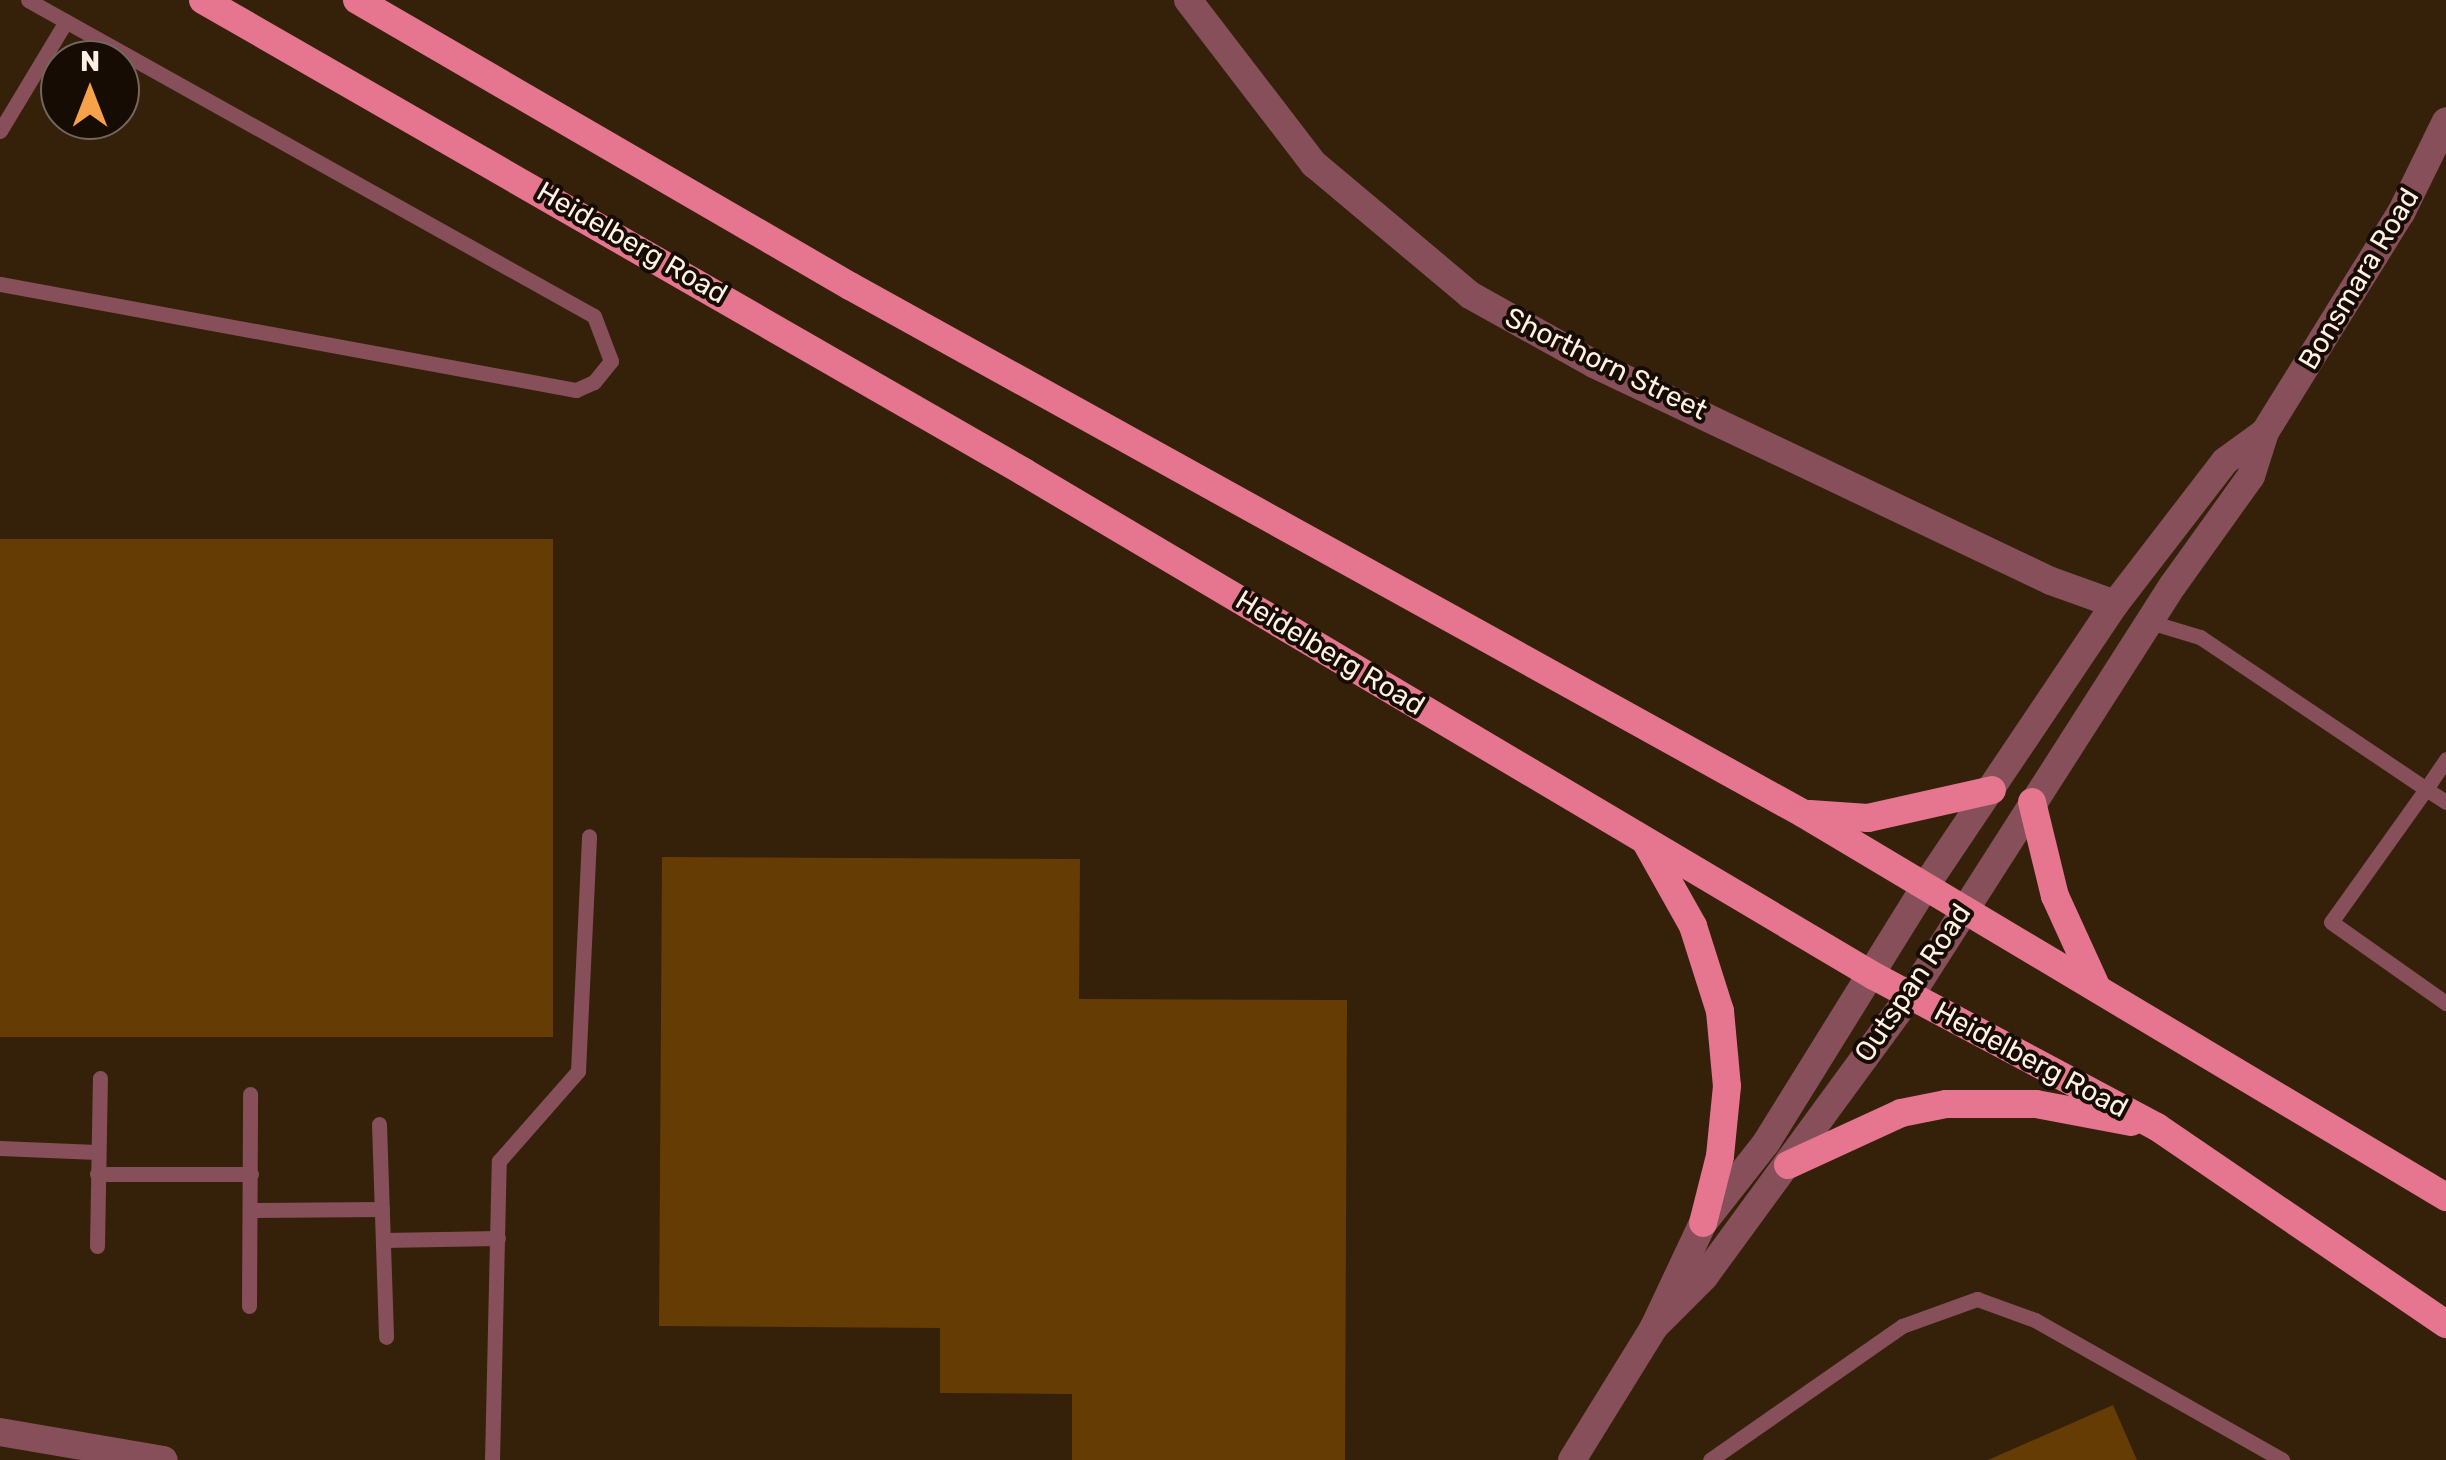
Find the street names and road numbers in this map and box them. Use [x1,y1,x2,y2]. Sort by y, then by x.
street label: Heidelberg Road [531,175,733,311]
street label: Bonsmara Road [2292,182,2426,376]
street label: Shorthorn Street [1499,301,1713,427]
street label: Heidelberg Road [1230,583,1430,723]
street label: Outspan Road [1848,898,1978,1068]
street label: Heidelberg Road [1929,995,2133,1125]

